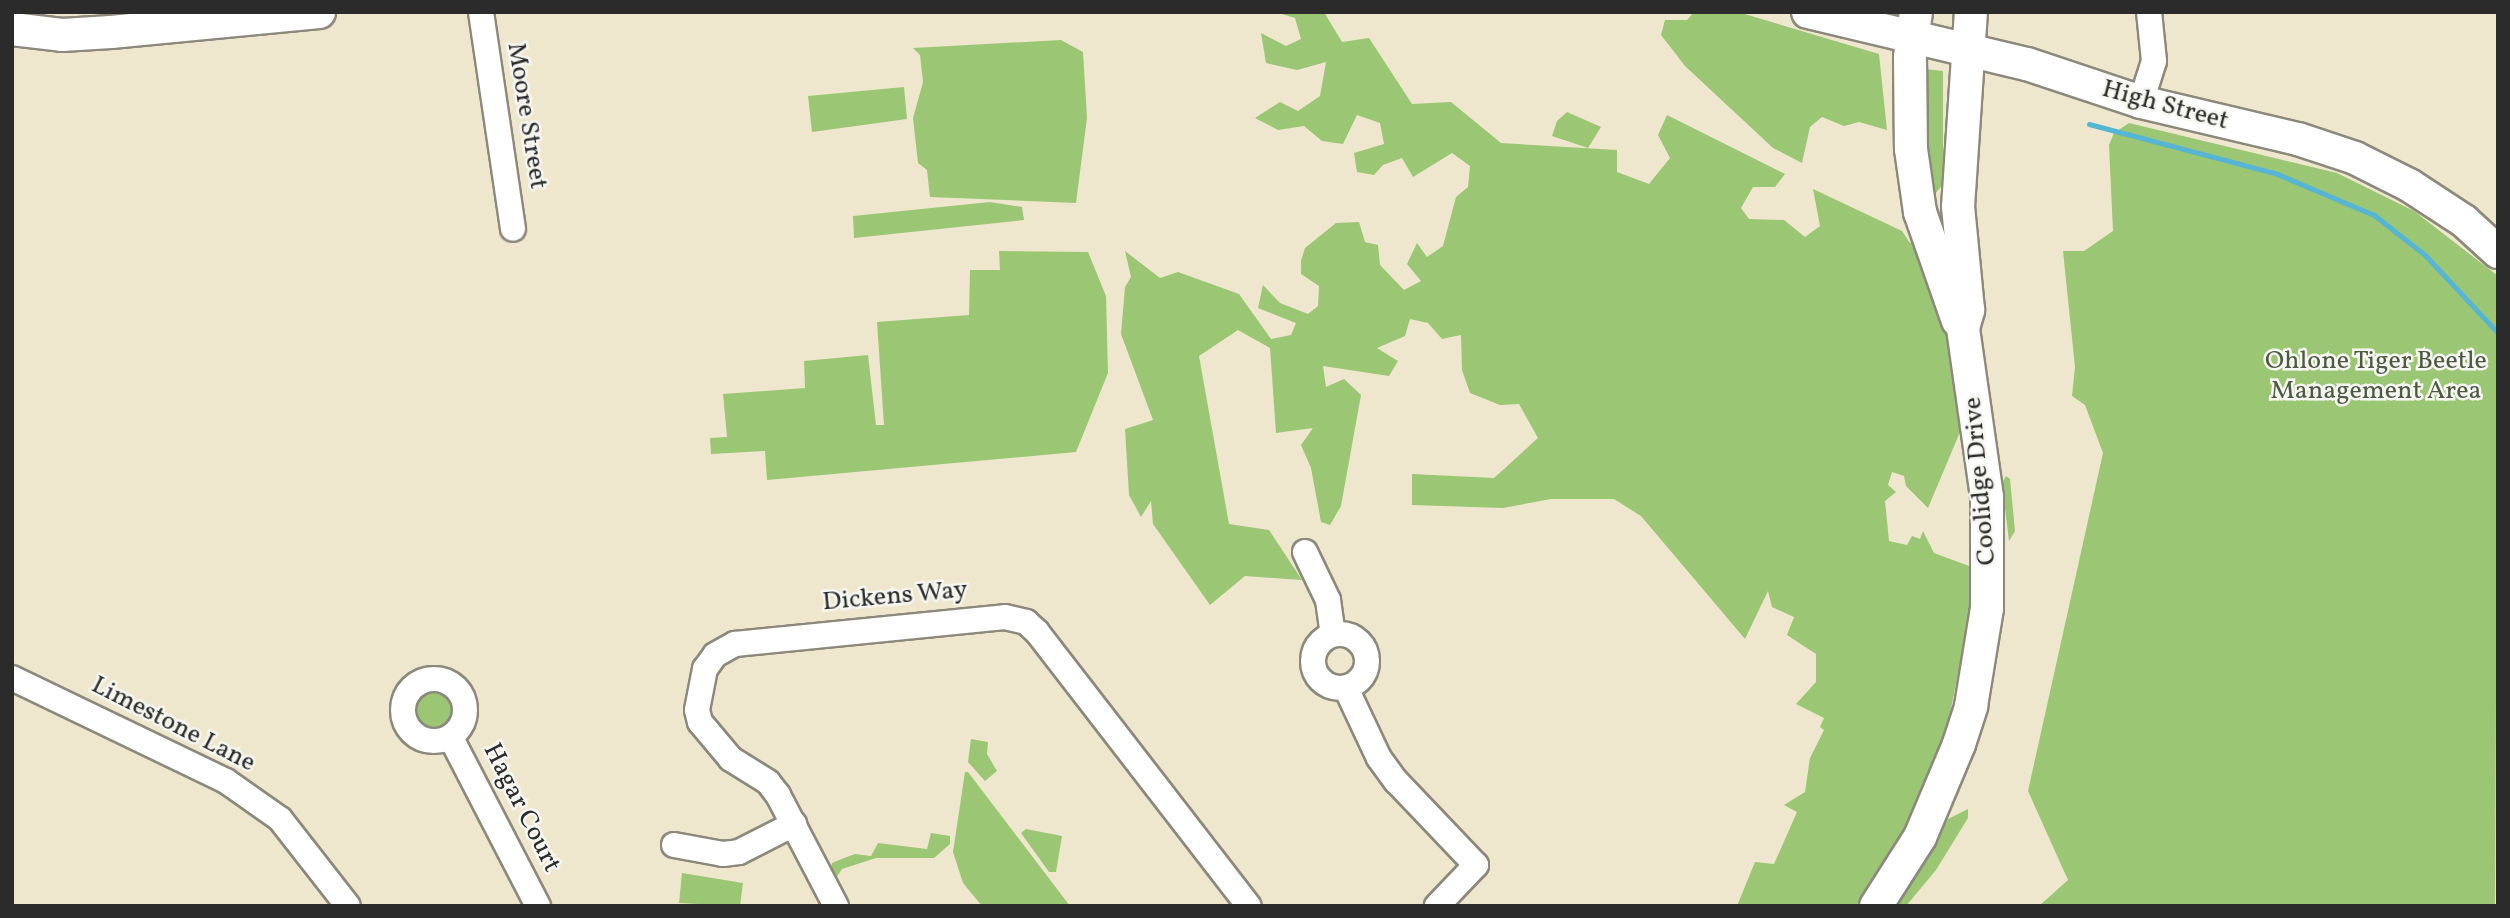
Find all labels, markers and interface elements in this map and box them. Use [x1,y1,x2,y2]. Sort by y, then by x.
street label: Moore Street [499,41,553,191]
street label: High Street [2098,74,2232,138]
park label: Ohlone Tiger Beetle Management Area [2265,346,2487,408]
street label: Coolidge Drive [1958,395,2004,567]
street label: Dickens Way [821,575,969,619]
street label: Limestone Lane [86,670,260,780]
street label: Hagar Court [475,738,567,878]

